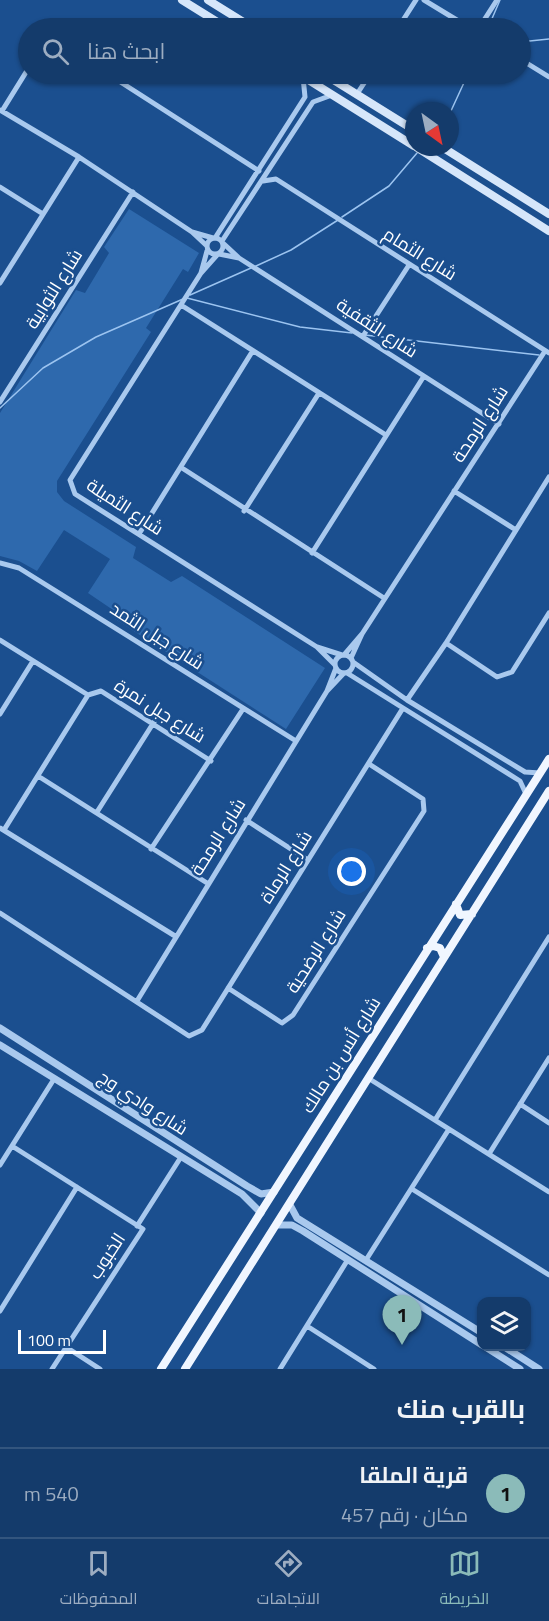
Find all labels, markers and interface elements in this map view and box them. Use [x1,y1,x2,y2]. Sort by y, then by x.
search box [18,18,531,84]
text: ابحث هنا [87,34,165,68]
icon: search [39,35,72,68]
north arrow [405,102,459,156]
street label: شارع الثمام [378,220,462,287]
street label: شارع الثوابية [18,244,89,334]
street label: شارع الثقفية [331,291,423,364]
street label: شارع الرمحة [445,380,515,467]
street label: شارع الثميلة [81,471,169,542]
street label: شارع جبل الثمد [105,595,210,676]
street label: شارع جبل نمرة [109,672,211,749]
street label: شارع الرمحة [183,793,252,881]
street label: شارع الرماة [253,825,319,908]
your location [337,857,366,886]
street label: شارع الرضحية [279,903,352,998]
street label: شارع أنس بن مالك [294,991,387,1118]
street label: شارع وادي وج [92,1063,194,1143]
street label: الخبوب [81,1227,132,1284]
pin: 1 [382,1296,422,1345]
map controls [477,1297,531,1351]
button: layers [477,1297,531,1351]
scale bar [18,1327,106,1354]
text: 100 m [27,1328,71,1352]
text: بالقرب منك [397,1389,525,1428]
text: قرية الملقا [359,1458,468,1492]
text: 540 m [24,1478,79,1509]
text: 1 [500,1478,511,1509]
text: مكان · رقم 457 [341,1499,468,1530]
tab: المحفوظات [60,1547,138,1613]
tab: الاتجاهات [257,1547,320,1613]
tab: الخريطة [439,1547,489,1613]

